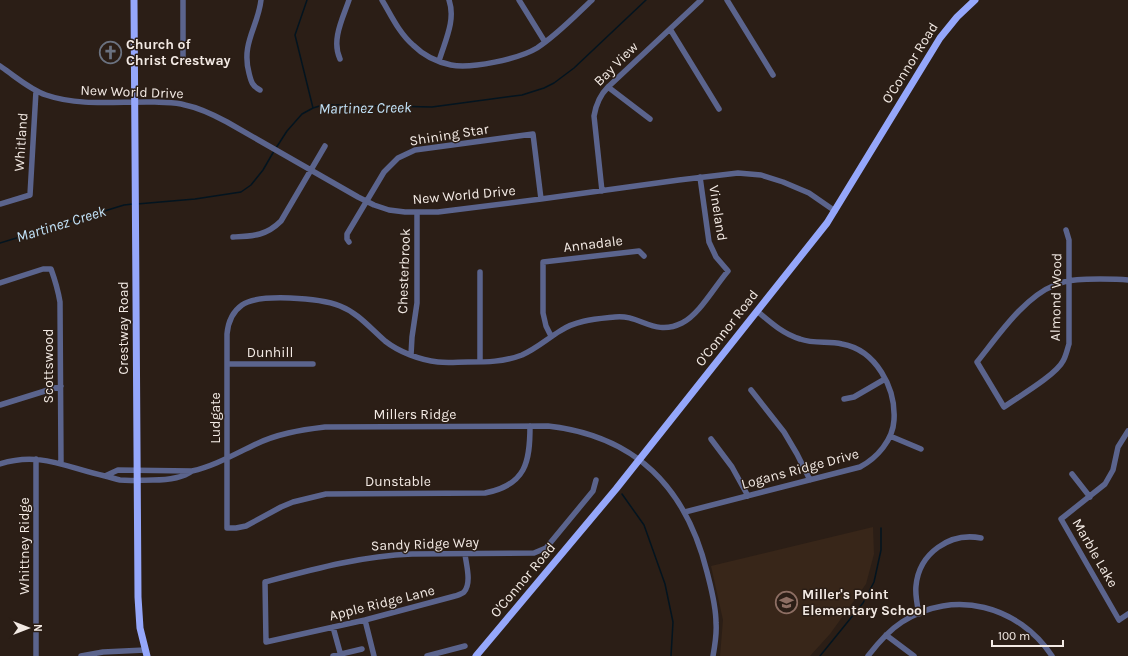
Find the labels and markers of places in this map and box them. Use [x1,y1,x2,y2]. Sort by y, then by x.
place label: Church of Christ Crestway [126,36,231,69]
church icon: Church of Christ Crestway [97,39,123,65]
place label: Miller's Point Elementary School [802,586,926,619]
school or university icon: Miller's Point Elementary School [773,589,799,615]

